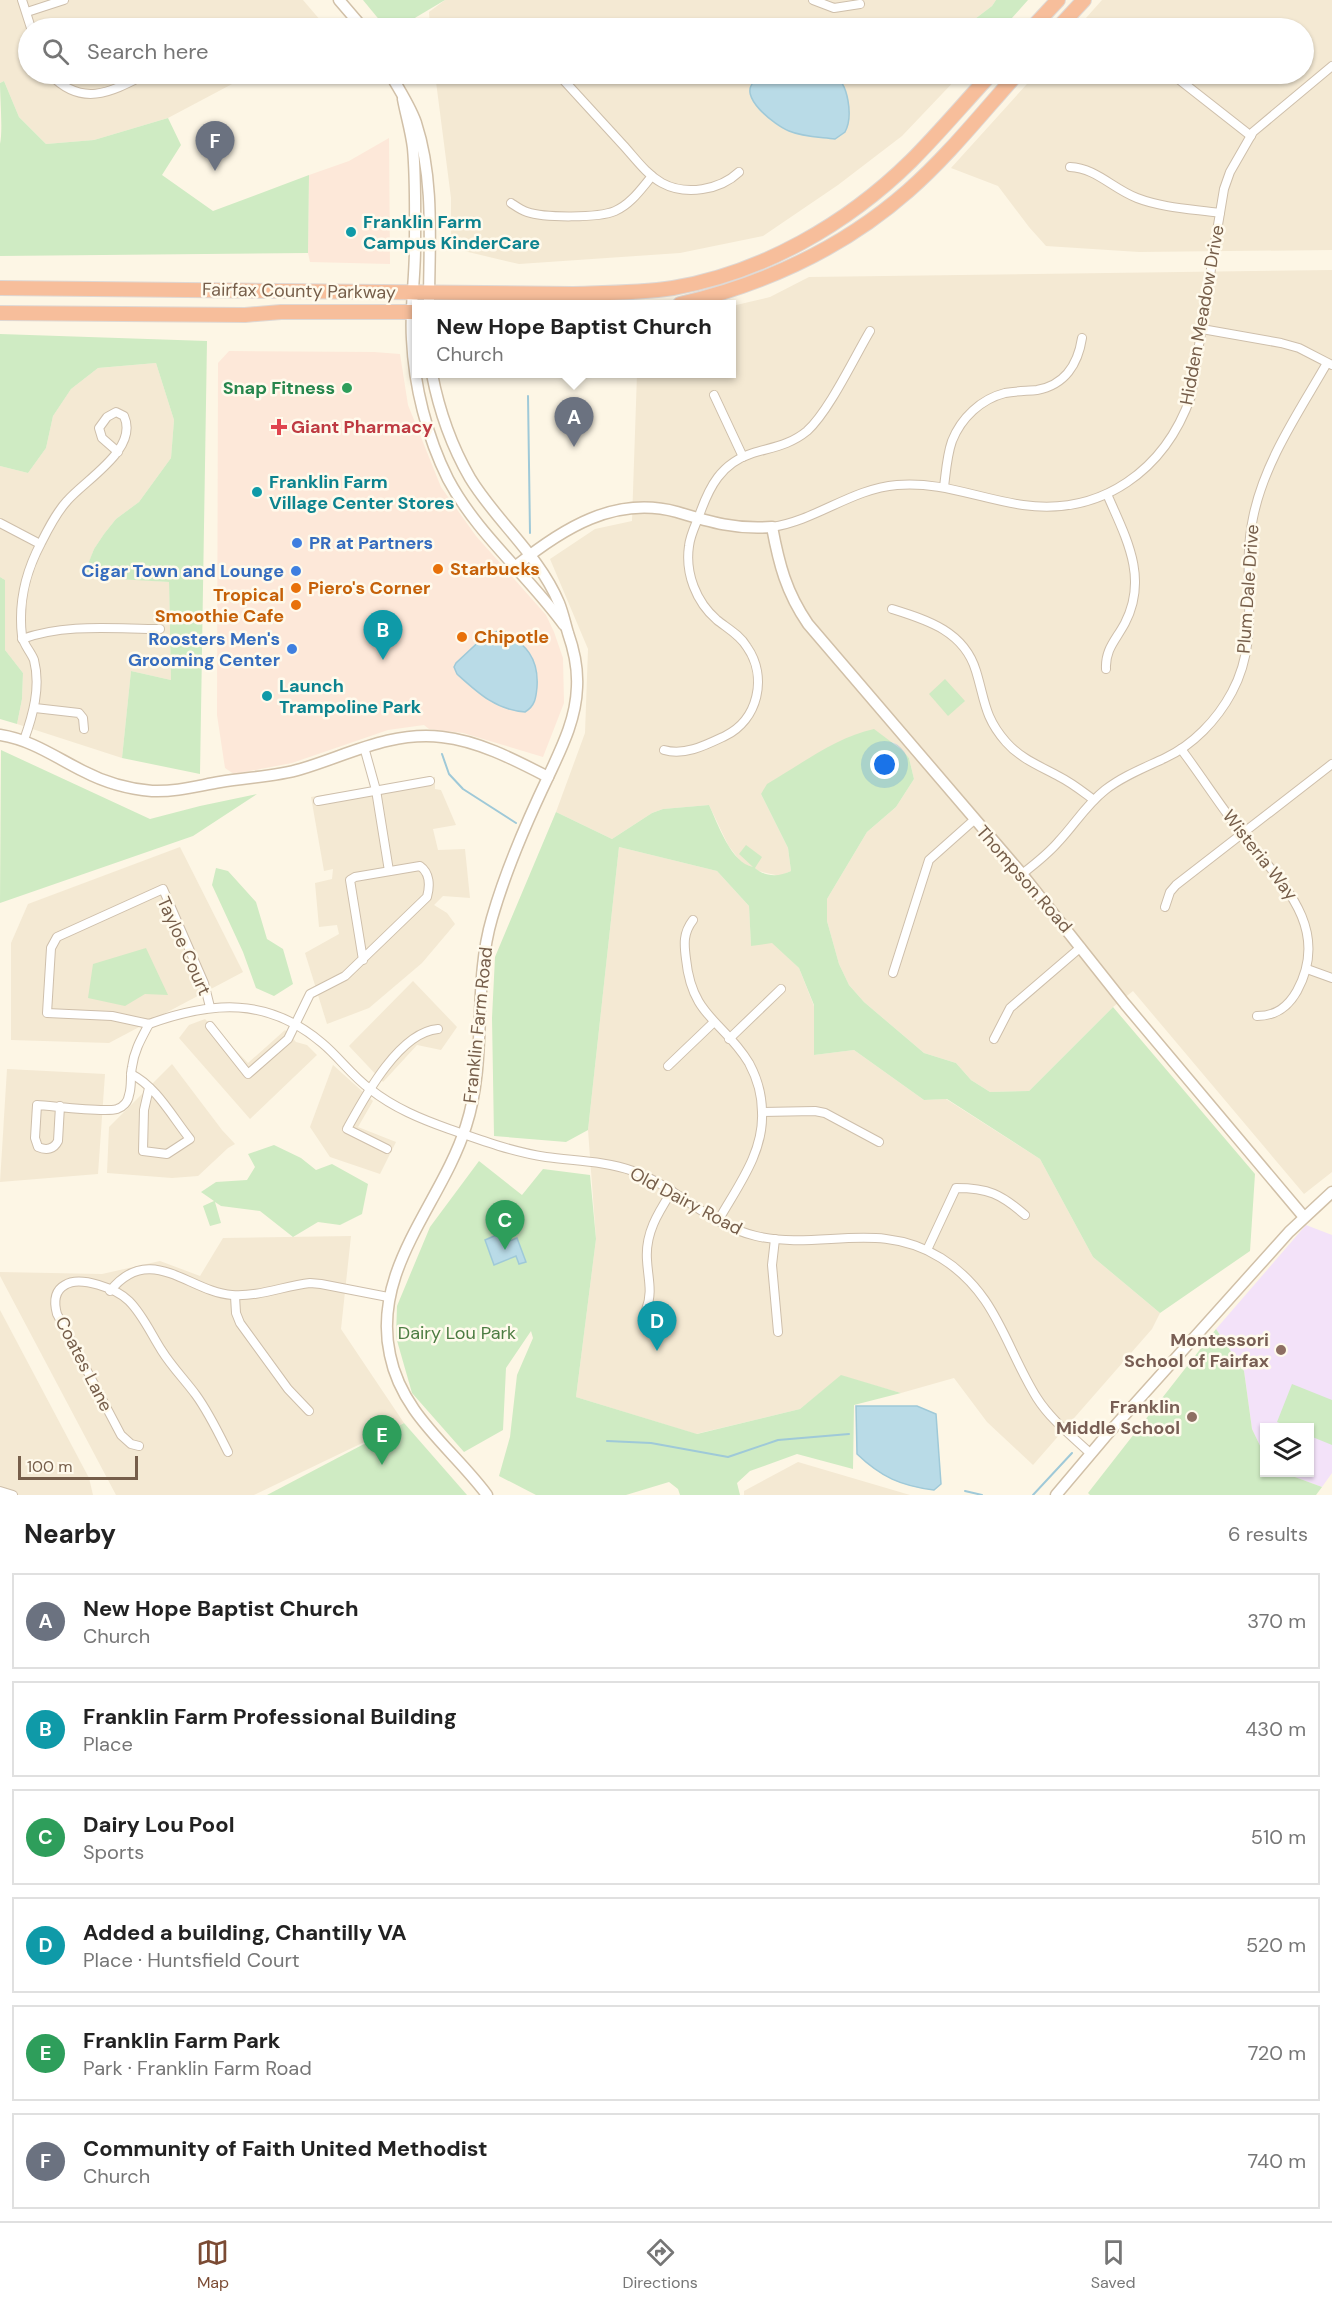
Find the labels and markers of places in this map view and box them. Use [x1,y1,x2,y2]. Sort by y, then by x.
pin: F [196,122,234,171]
place label: Franklin Farm Campus KinderCare [363,210,540,255]
marker: Franklin Farm Campus KinderCare [344,225,358,239]
place label: Snap Fitness [223,376,335,400]
marker: Snap Fitness [340,381,354,395]
pin: A [554,398,594,447]
place label: Giant Pharmacy [291,415,433,439]
marker: Giant Pharmacy [272,420,286,434]
place label: Franklin Farm Village Center Stores [269,470,455,515]
marker: Franklin Farm Village Center Stores [250,485,264,499]
place label: PR at Partners [309,531,433,555]
marker: PR at Partners [290,536,304,550]
place label: Starbucks [450,557,540,581]
place label: Cigar Town and Lounge [81,559,284,583]
marker: Starbucks [431,562,445,576]
marker: Cigar Town and Lounge [289,564,303,578]
place label: Piero's Corner [308,576,430,600]
marker: Piero's Corner [289,581,303,595]
place label: Tropical Smoothie Cafe [155,583,284,628]
marker: Tropical Smoothie Cafe [289,598,303,612]
pin: B [364,610,403,660]
place label: Chipotle [474,625,549,649]
place label: Roosters Men's Grooming Center [128,627,280,672]
marker: Chipotle [455,630,469,644]
marker: Roosters Men's Grooming Center [285,642,299,656]
place label: Launch Trampoline Park [279,674,422,719]
marker: Launch Trampoline Park [260,689,274,703]
pin: C [486,1200,524,1250]
pin: D [638,1302,676,1351]
place label: Montessori School of Fairfax [1124,1328,1269,1373]
marker: Montessori School of Fairfax [1274,1343,1288,1357]
place label: Franklin Middle School [1056,1395,1180,1440]
marker: Franklin Middle School [1185,1410,1199,1424]
pin: E [362,1416,401,1465]

